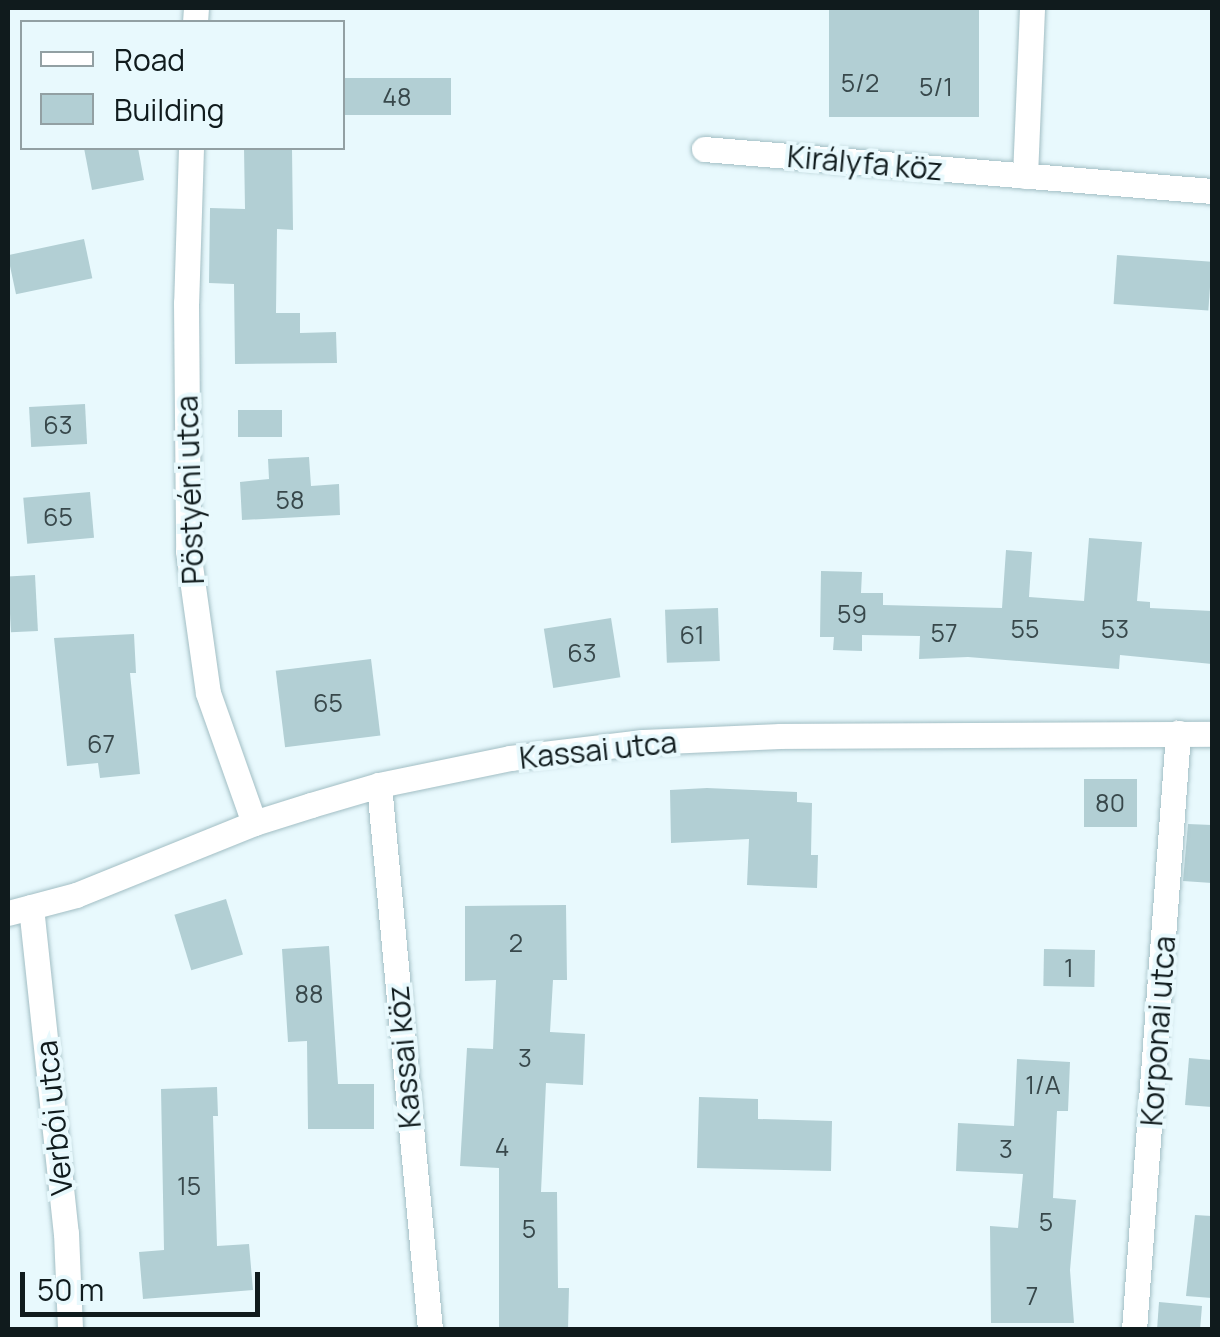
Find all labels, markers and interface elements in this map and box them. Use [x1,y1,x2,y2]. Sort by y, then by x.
legend [20,20,345,150]
text: Road [114,39,185,80]
house number: 5/2 [841,68,879,98]
house number: 5/1 [919,72,953,102]
house number: 48 [382,82,412,112]
text: Building [114,89,225,130]
street label: Királyfa köz [786,138,944,188]
street label: Pöstyéni utca [169,395,211,585]
house number: 63 [43,410,73,440]
house number: 58 [276,485,304,515]
house number: 65 [43,502,73,532]
house number: 59 [837,599,867,629]
house number: 55 [1011,614,1039,644]
house number: 53 [1101,614,1129,644]
house number: 57 [931,618,957,648]
house number: 61 [680,620,704,650]
house number: 63 [567,638,597,668]
house number: 65 [313,688,343,718]
street label: Kassai utca [518,724,678,776]
house number: 67 [87,729,115,759]
house number: 80 [1095,788,1125,818]
house number: 2 [509,928,523,958]
street label: Korponai utca [1133,935,1183,1127]
house number: 1 [1064,953,1074,983]
house number: 88 [294,979,324,1009]
street label: Kassai köz [380,984,428,1130]
street label: Verbói utca [28,1039,80,1197]
house number: 3 [518,1043,532,1073]
house number: 1/A [1025,1070,1061,1100]
house number: 4 [495,1132,509,1162]
house number: 3 [999,1134,1013,1164]
house number: 15 [177,1171,201,1201]
house number: 5 [1039,1207,1053,1237]
house number: 5 [522,1214,536,1244]
scale bar [25,1252,265,1314]
text: 50 m [37,1269,104,1310]
house number: 7 [1026,1281,1038,1311]

